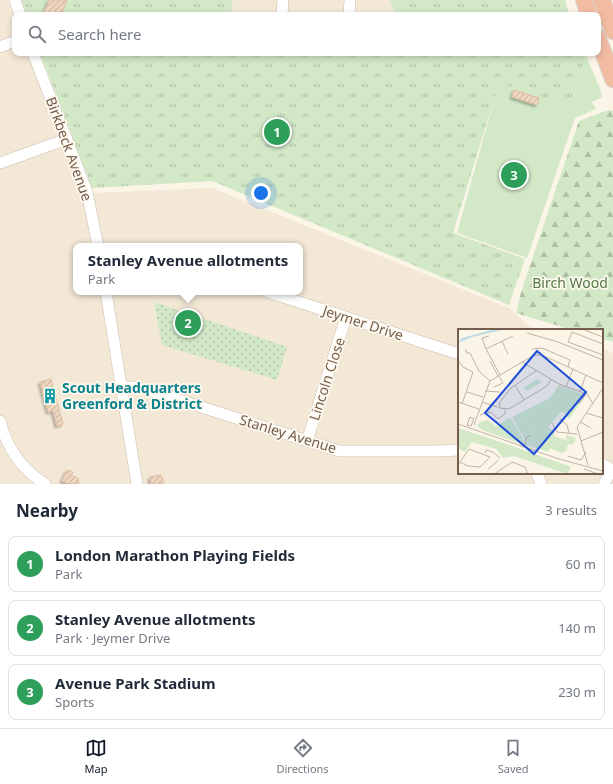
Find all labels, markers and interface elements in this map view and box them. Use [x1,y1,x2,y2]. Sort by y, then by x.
search box [12,12,601,56]
icon: search [26,23,48,45]
text: Search here [58,24,141,44]
street label: Birkbeck Avenue [42,94,97,204]
pin: 1 [264,117,290,147]
pin: 3 [501,160,527,190]
your location [251,183,271,203]
popup [73,243,303,295]
text: Stanley Avenue allotments [88,250,288,270]
text: Park [88,270,115,288]
park label: Birch Wood [532,273,608,292]
street label: Jeymer Drive [319,300,406,345]
pin: 2 [175,308,201,338]
inset map [458,329,603,474]
street label: Lincoln Close [304,335,349,423]
place label: Scout Headquarters Greenford & District [62,378,202,413]
building icon: Scout Headquarters Greenford & District [41,387,59,405]
street label: Stanley Avenue [237,410,339,457]
text: Nearby [16,499,78,522]
text: 3 results [545,501,597,519]
text: London Marathon Playing Fields [55,545,295,565]
text: 1 [26,555,34,573]
text: 60 m [566,555,596,573]
text: Park [55,565,82,583]
text: Stanley Avenue allotments [55,609,256,629]
text: 2 [26,619,34,637]
text: 140 m [558,619,596,637]
text: Park · Jeymer Drive [55,629,170,647]
text: Avenue Park Stadium [55,673,216,693]
text: 3 [26,683,34,701]
text: 230 m [558,683,596,701]
text: Sports [55,693,94,711]
tab: Map [85,737,107,776]
tab: Directions [276,737,329,776]
tab: Saved [498,737,528,776]

